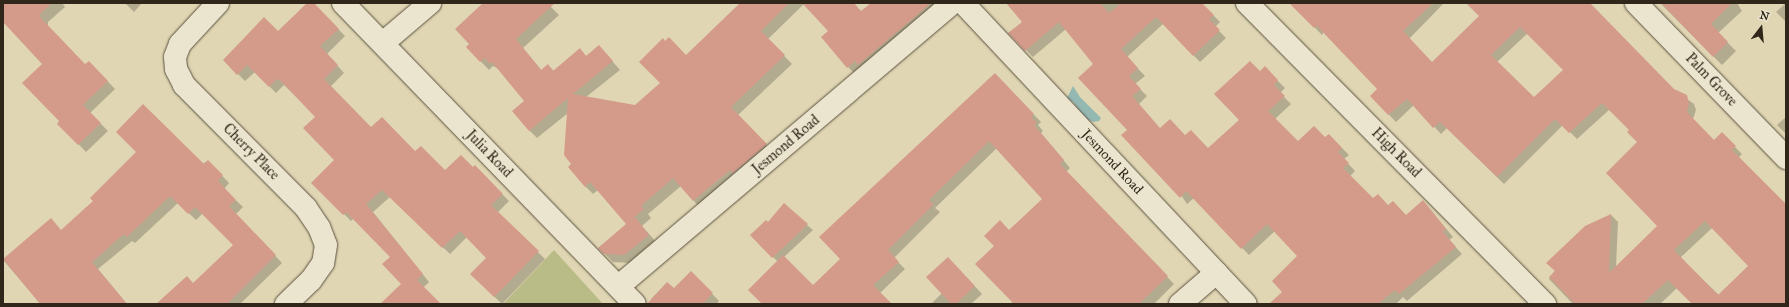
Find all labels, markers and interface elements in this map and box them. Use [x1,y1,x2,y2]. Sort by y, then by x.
north arrow [1741,8,1781,48]
text: N [1758,8,1771,24]
street label: Palm Grove [1682,50,1740,110]
street label: Jesmond Road [749,112,823,178]
street label: Cherry Place [219,120,283,184]
street label: High Road [1368,125,1424,181]
street label: Jesmond Road [1078,126,1146,198]
street label: Julia Road [462,127,516,181]

